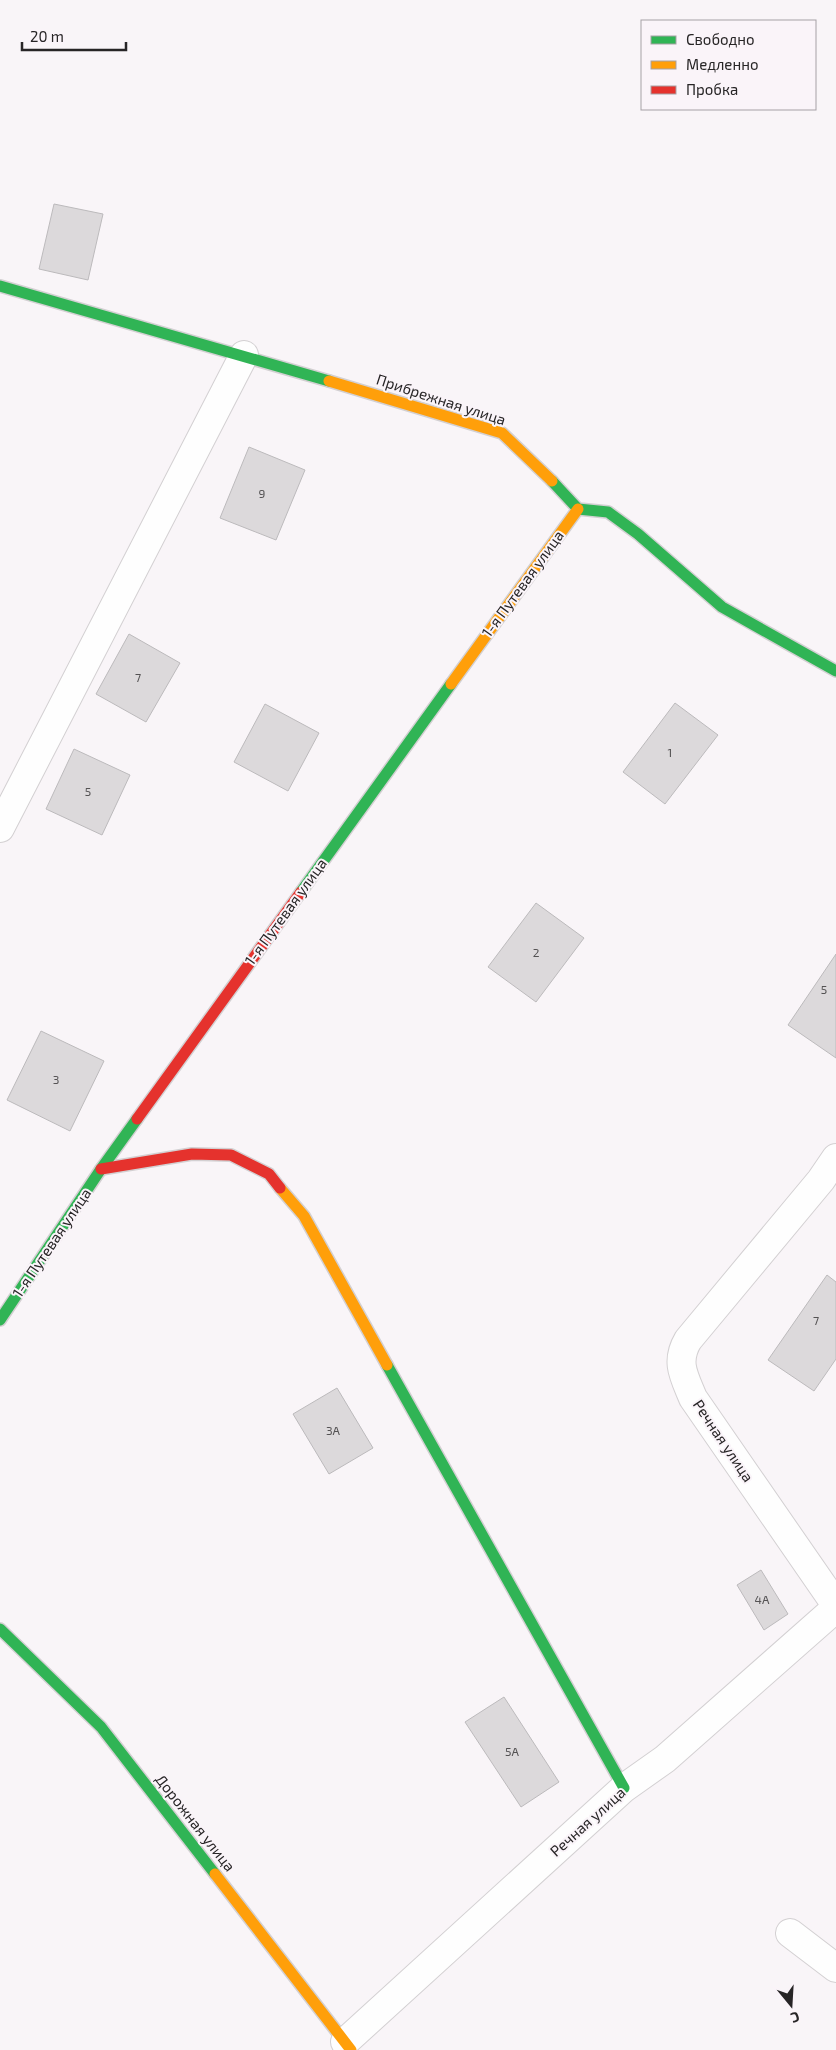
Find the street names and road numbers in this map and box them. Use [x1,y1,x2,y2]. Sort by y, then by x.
street label: Прибрежная улица [374,370,508,429]
street label: 1-я Путевая улица [477,527,568,641]
street label: 1-я Путевая улица [240,855,331,969]
street label: 1-я Путевая улица [8,1185,95,1301]
street label: Речная улица [689,1396,758,1486]
street label: Дорожная улица [151,1770,239,1875]
street label: Речная улица [546,1783,629,1861]

